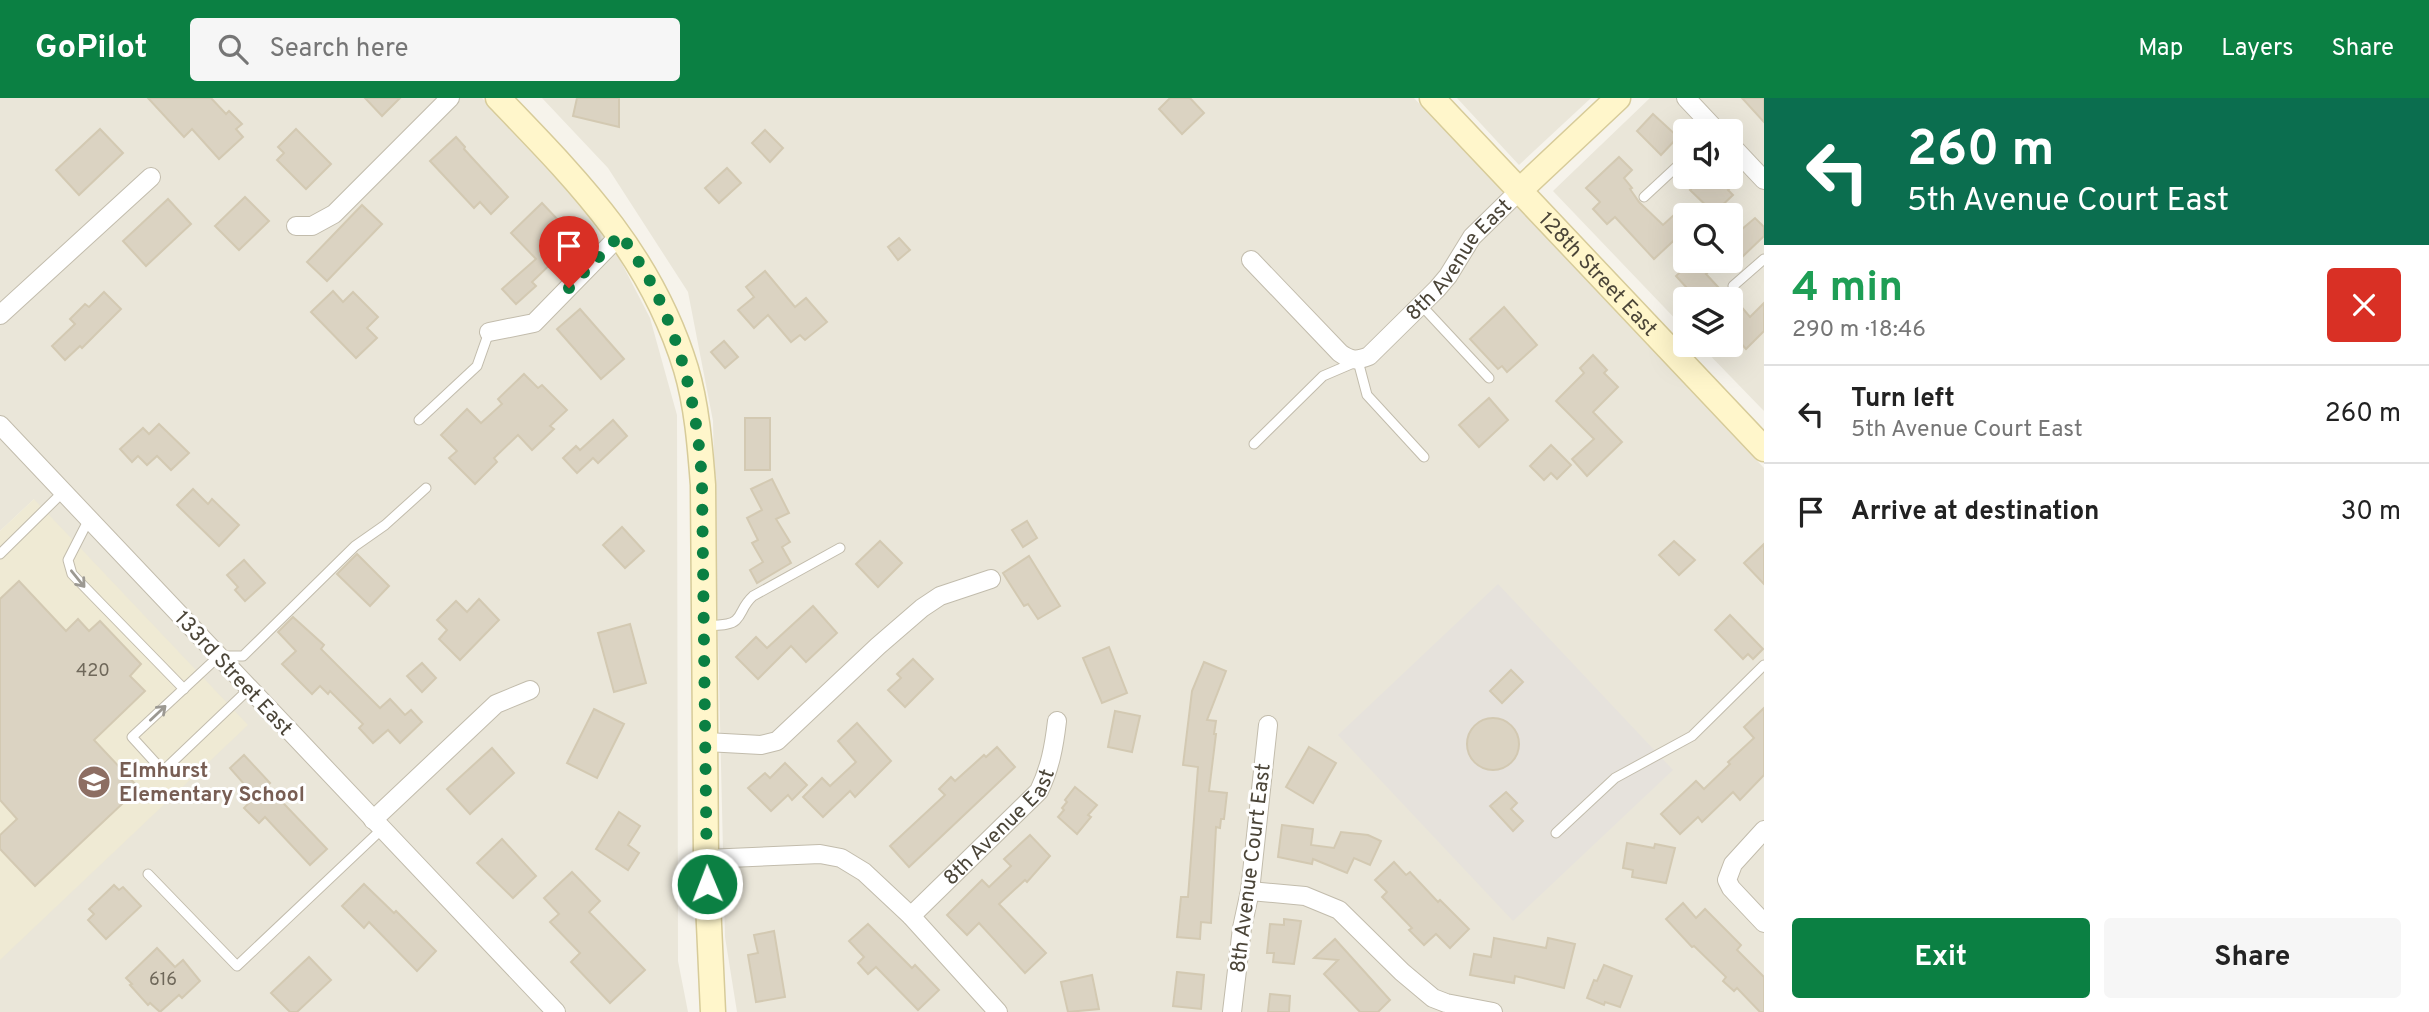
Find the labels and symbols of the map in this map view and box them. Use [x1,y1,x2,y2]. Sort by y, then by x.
street label: 8th Avenue East [1401,193,1518,327]
street label: 128th Street East [1532,207,1662,343]
pin [539,216,599,288]
one-way arrow [71,570,86,588]
street label: 133rd Street East [168,606,298,742]
house number: 420 [76,660,110,683]
one-way arrow [149,704,166,721]
place label: Elmhurst Elementary School [119,758,305,809]
street label: 8th Avenue Court East [1225,762,1278,974]
school or university icon: Elmhurst Elementary School [75,763,113,801]
street label: 8th Avenue East [938,766,1062,892]
position arrow [670,847,744,921]
house number: 616 [149,969,177,992]

